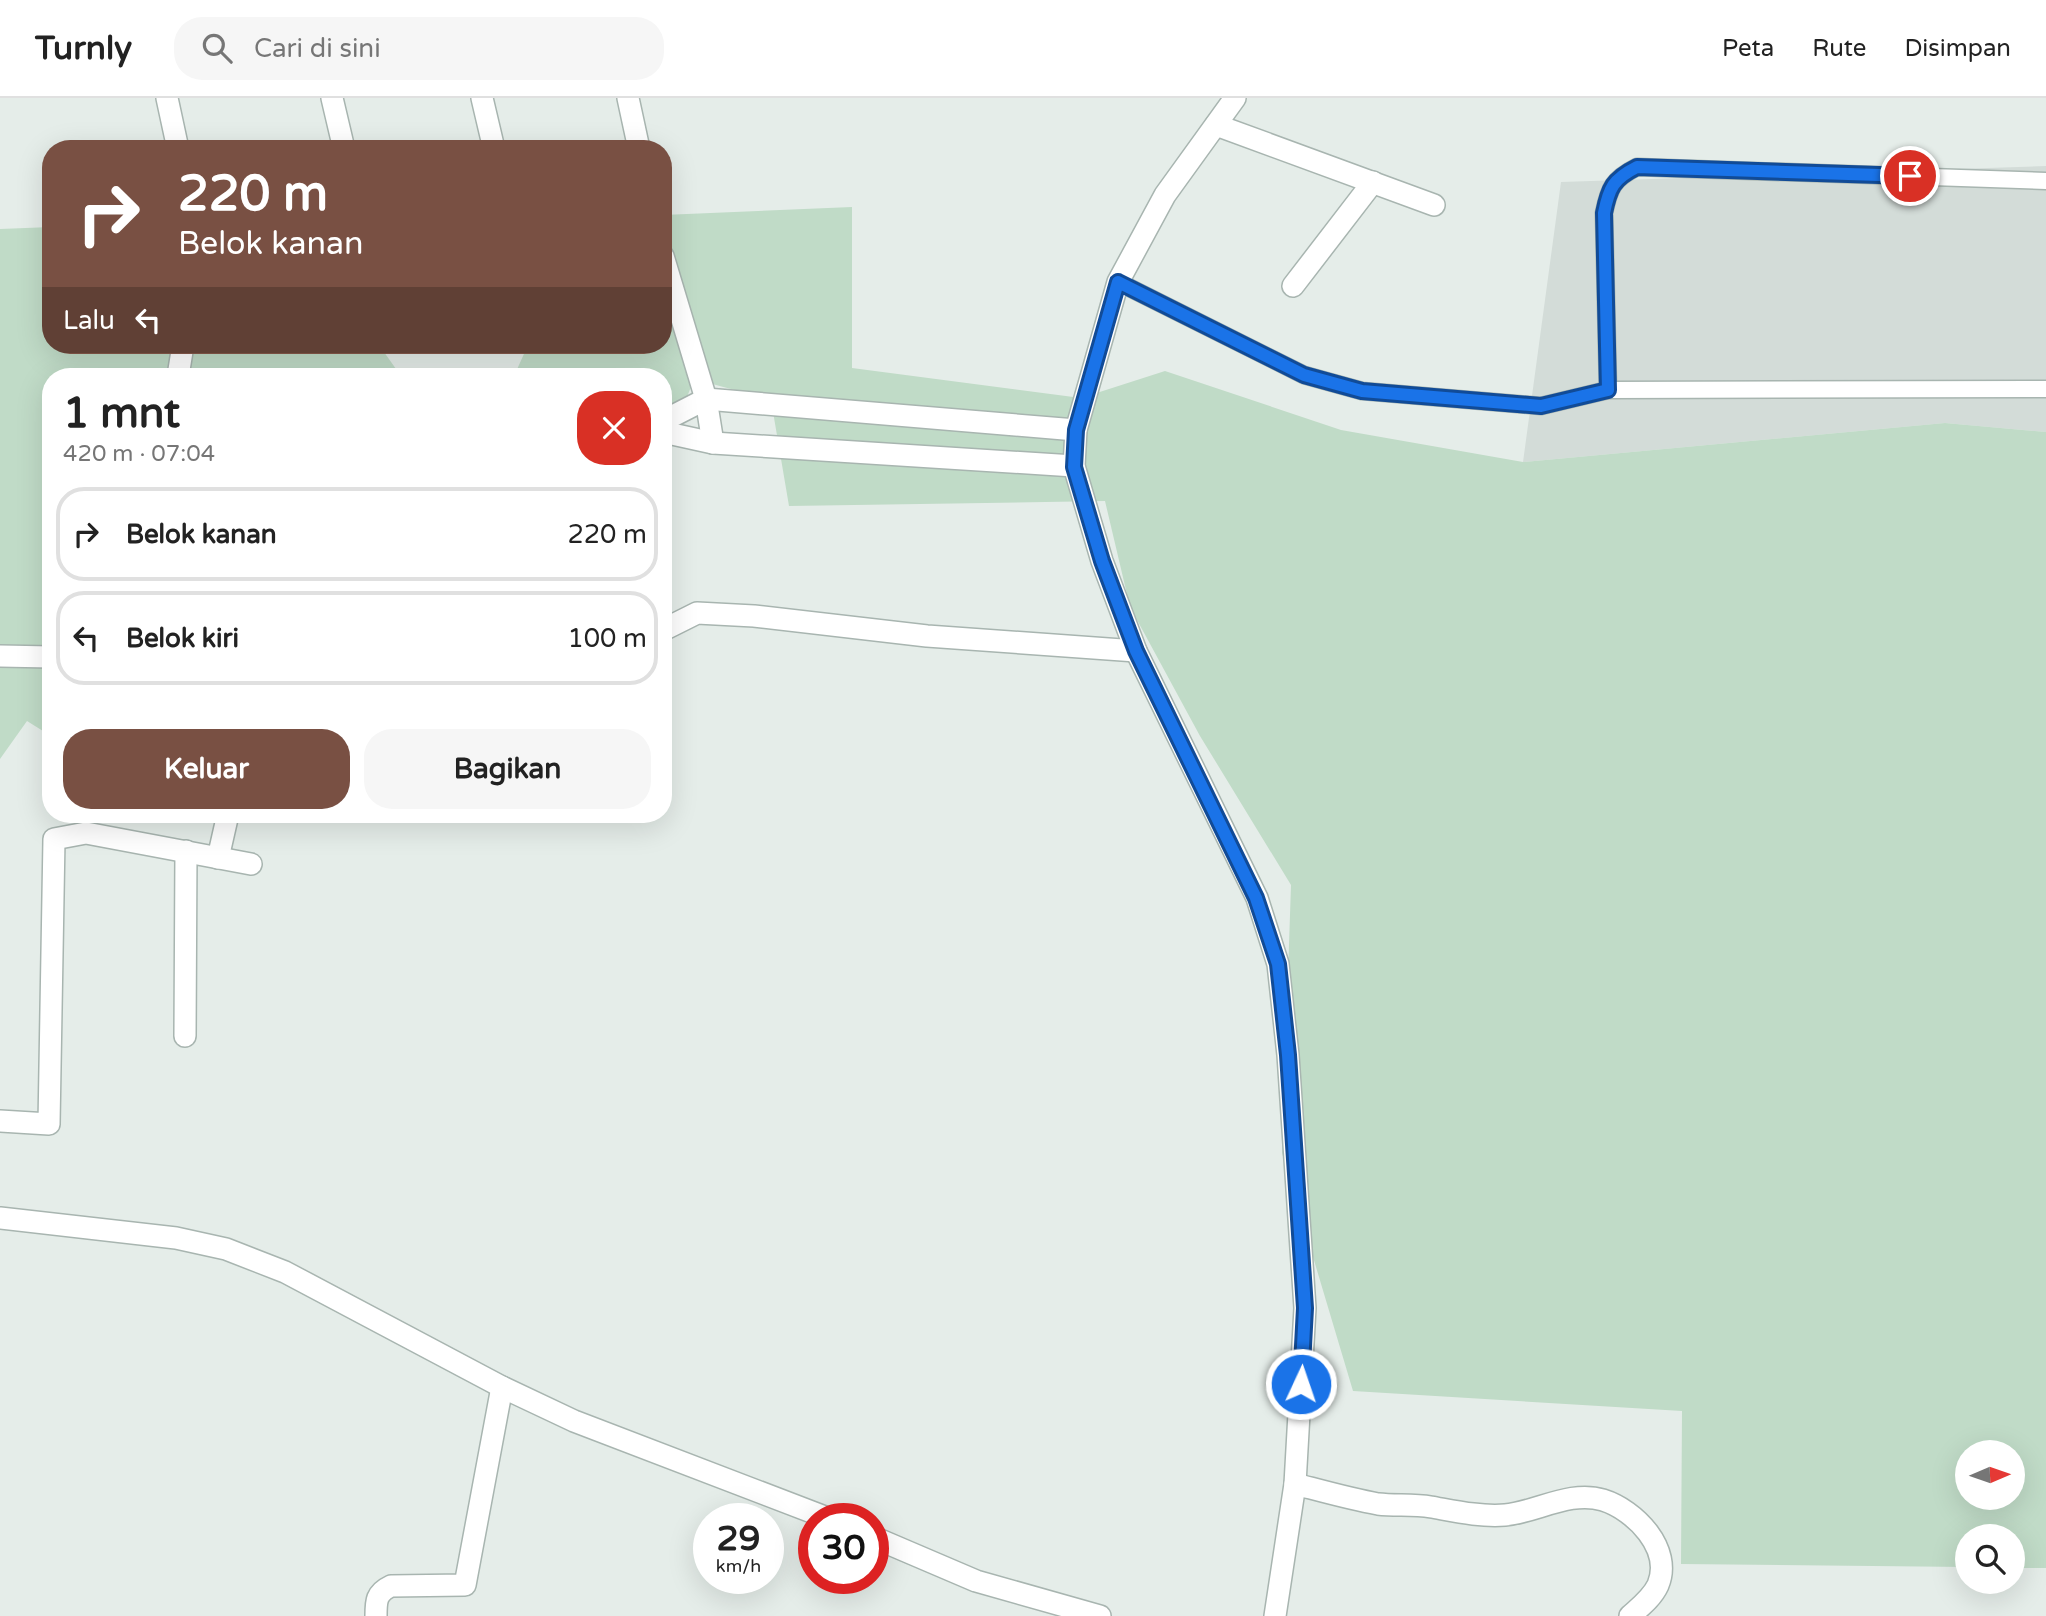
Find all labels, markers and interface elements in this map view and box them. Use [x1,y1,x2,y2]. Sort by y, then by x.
search box [174,17,664,80]
text: Turnly [35,29,132,68]
icon: search [198,29,236,67]
text: Cari di sini [254,33,381,64]
text: Peta [1722,34,1774,63]
text: Rute [1812,34,1866,63]
text: Disimpan [1904,34,2011,63]
pin [1880,146,1940,206]
icon: arrive [1891,157,1929,195]
text: 220 m [178,165,328,224]
icon: right [63,168,154,259]
text: Belok kanan [178,225,363,263]
icon: left [129,301,167,339]
text: Lalu [63,305,115,336]
text: 1 mnt [63,388,180,439]
button: close [577,391,651,465]
text: 420 m · 07:04 [63,440,215,468]
icon: right [67,515,105,553]
text: Belok kanan [126,519,277,550]
text: 220 m [567,519,647,550]
icon: left [67,619,105,657]
text: Belok kiri [126,623,239,654]
text: 100 m [567,623,647,654]
button: Keluar [63,729,350,809]
button: Bagikan [364,729,651,809]
position arrow [1264,1347,1338,1421]
north arrow [1955,1440,2025,1510]
map controls [1955,1440,2025,1594]
speed limit sign: 30 [798,1503,889,1594]
text: 29 [717,1518,760,1560]
button: search [1955,1524,2025,1594]
text: km/h [716,1555,761,1577]

